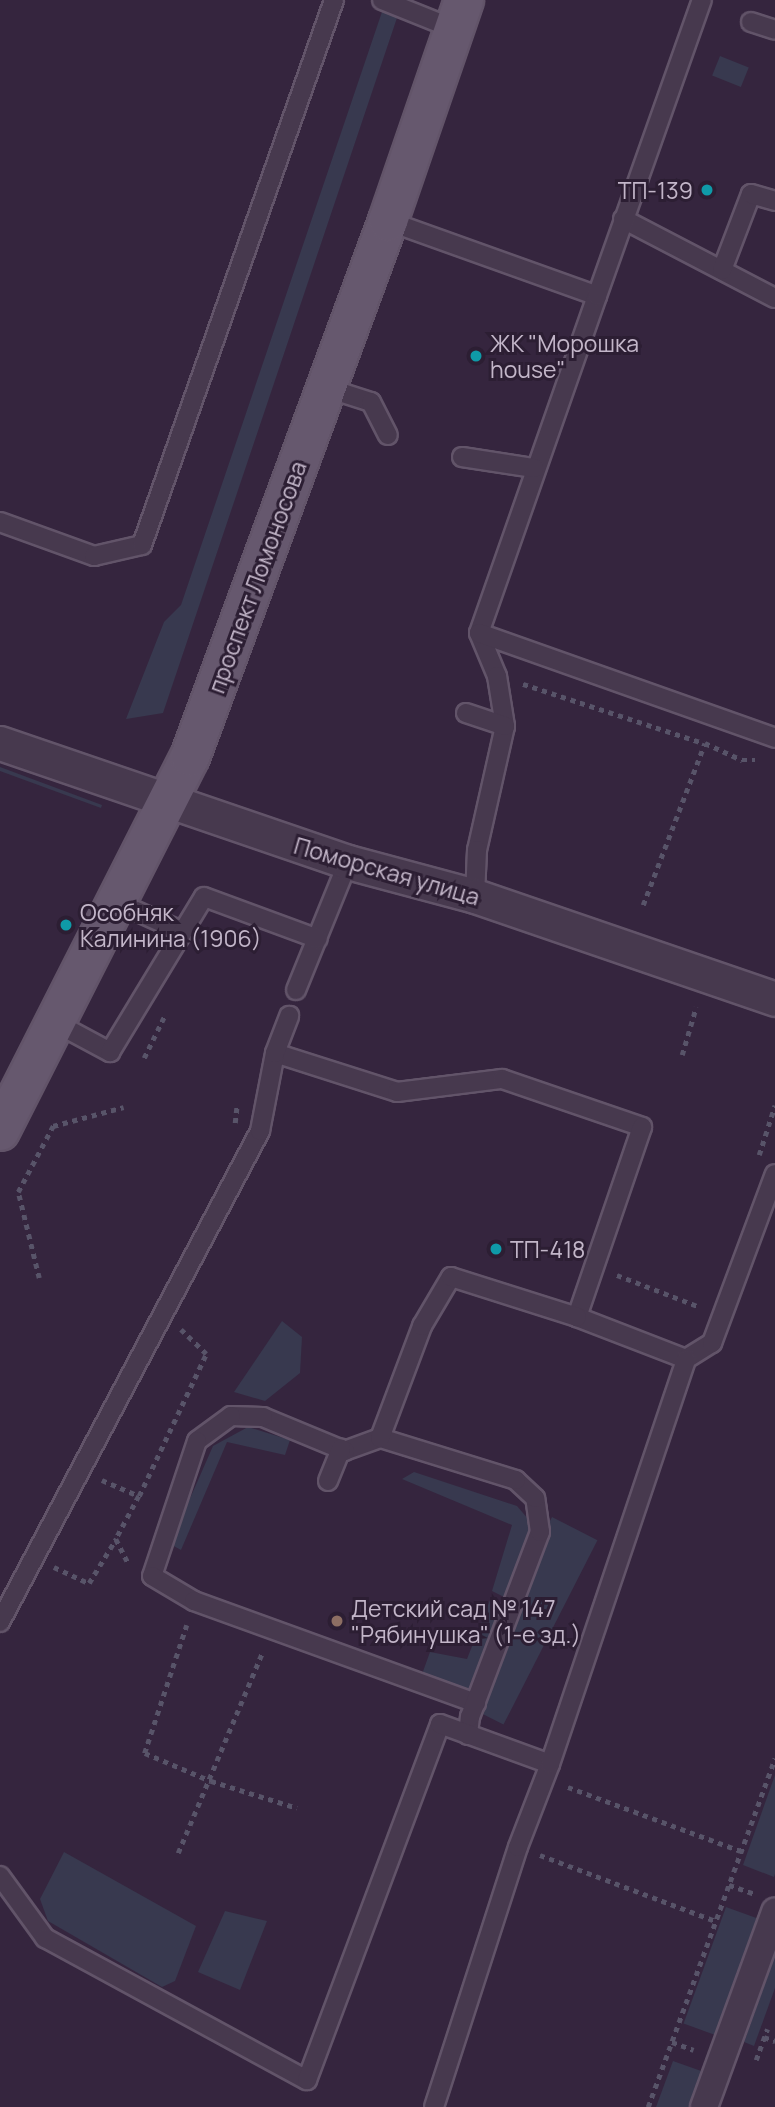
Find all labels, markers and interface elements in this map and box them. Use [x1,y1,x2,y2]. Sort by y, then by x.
place label: ТП-139 [618,176,693,204]
marker: ТП-139 [699,182,715,198]
place label: ЖК "Морошка house" [490,329,640,383]
marker: ЖК "Морошка house" [468,348,484,364]
street label: проспект Ломоносова [202,457,312,697]
street label: Поморская улица [291,831,483,911]
place label: Особняк Калинина (1906) [80,898,262,952]
marker: Особняк Калинина (1906) [58,917,74,933]
place label: ТП-418 [510,1235,585,1263]
marker: ТП-418 [488,1241,504,1257]
place label: Детский сад № 147 "Рябинушка" (1-е зд.) [351,1594,581,1648]
marker: Детский сад № 147 "Рябинушка" (1-е зд.) [329,1613,345,1629]

